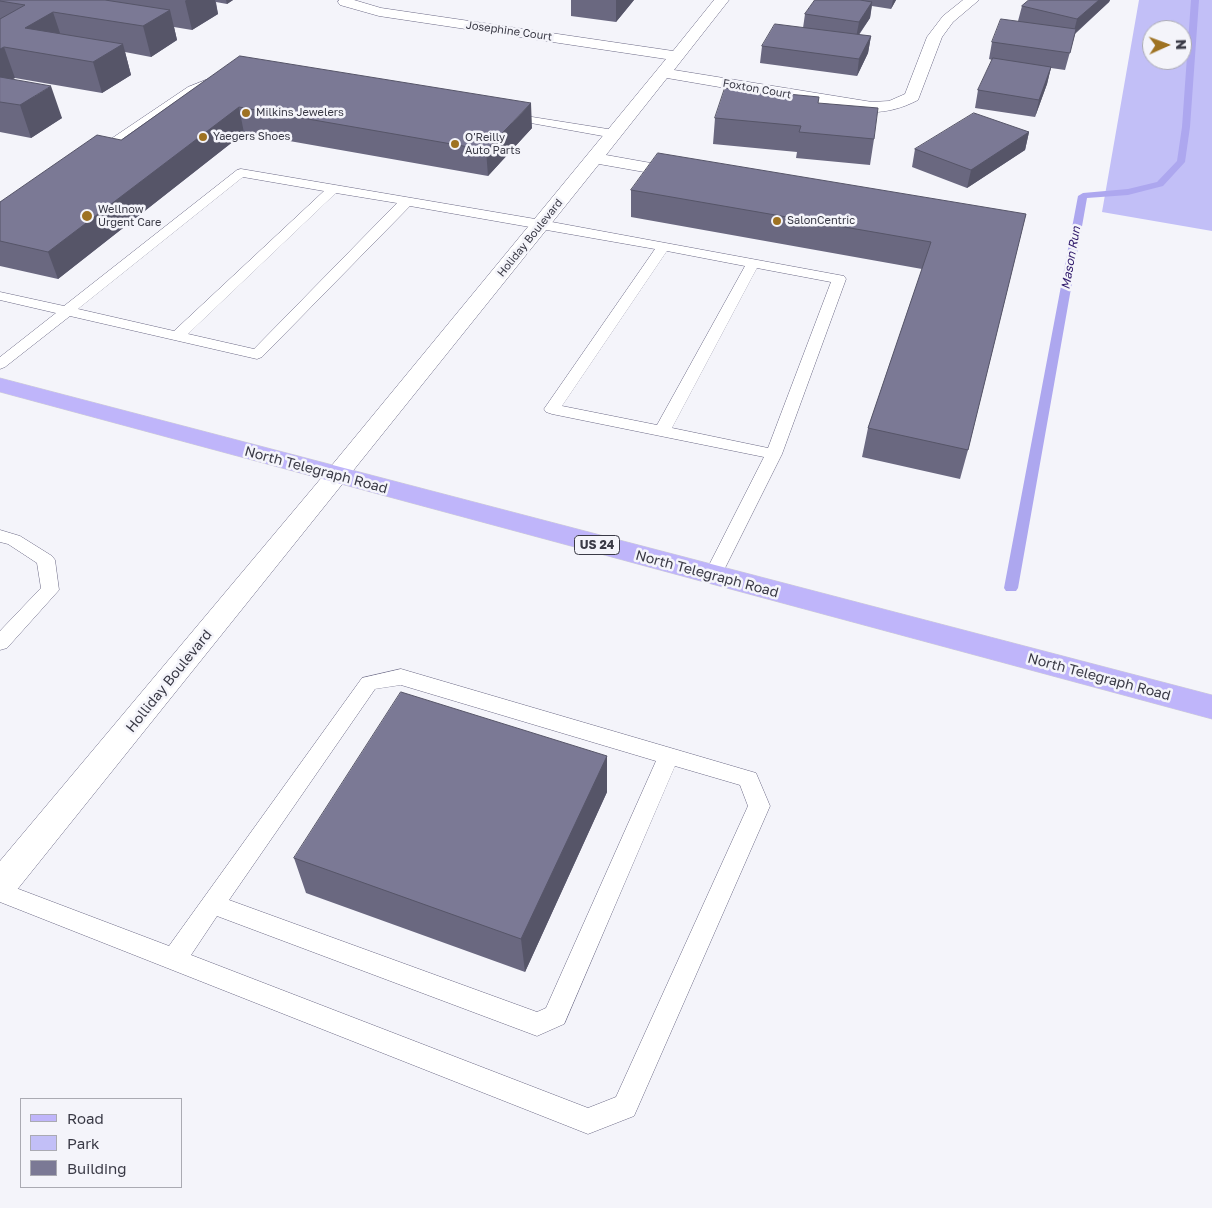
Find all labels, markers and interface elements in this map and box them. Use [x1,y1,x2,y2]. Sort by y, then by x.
street label: Josephine Court [465,18,553,44]
north arrow [1142,20,1192,70]
text: N [1173,39,1190,50]
street label: Foxton Court [722,76,792,102]
place label: Milkins Jewelers [256,106,344,120]
marker: Milkins Jewelers [240,107,252,119]
place label: Yaegers Shoes [213,130,290,144]
marker: Yaegers Shoes [197,131,209,143]
place label: O'Reilly Auto Parts [465,131,521,157]
marker: O'Reilly Auto Parts [449,138,461,150]
street label: Holiday Boulevard [495,196,565,280]
place label: Wellnow Urgent Care [98,203,161,229]
marker: Wellnow Urgent Care [80,209,94,223]
place label: SalonCentric [787,214,855,228]
marker: SalonCentric [771,215,783,227]
water label: Mason Run [1058,225,1084,291]
street label: North Telegraph Road [243,443,389,497]
road number: US 24 [574,536,620,554]
street label: North Telegraph Road [634,547,780,601]
street label: Holliday Boulevard [123,626,215,736]
street label: North Telegraph Road [1026,650,1172,704]
legend [20,1098,182,1188]
text: Road [67,1109,104,1127]
text: Park [67,1134,99,1152]
text: Building [67,1159,127,1177]

